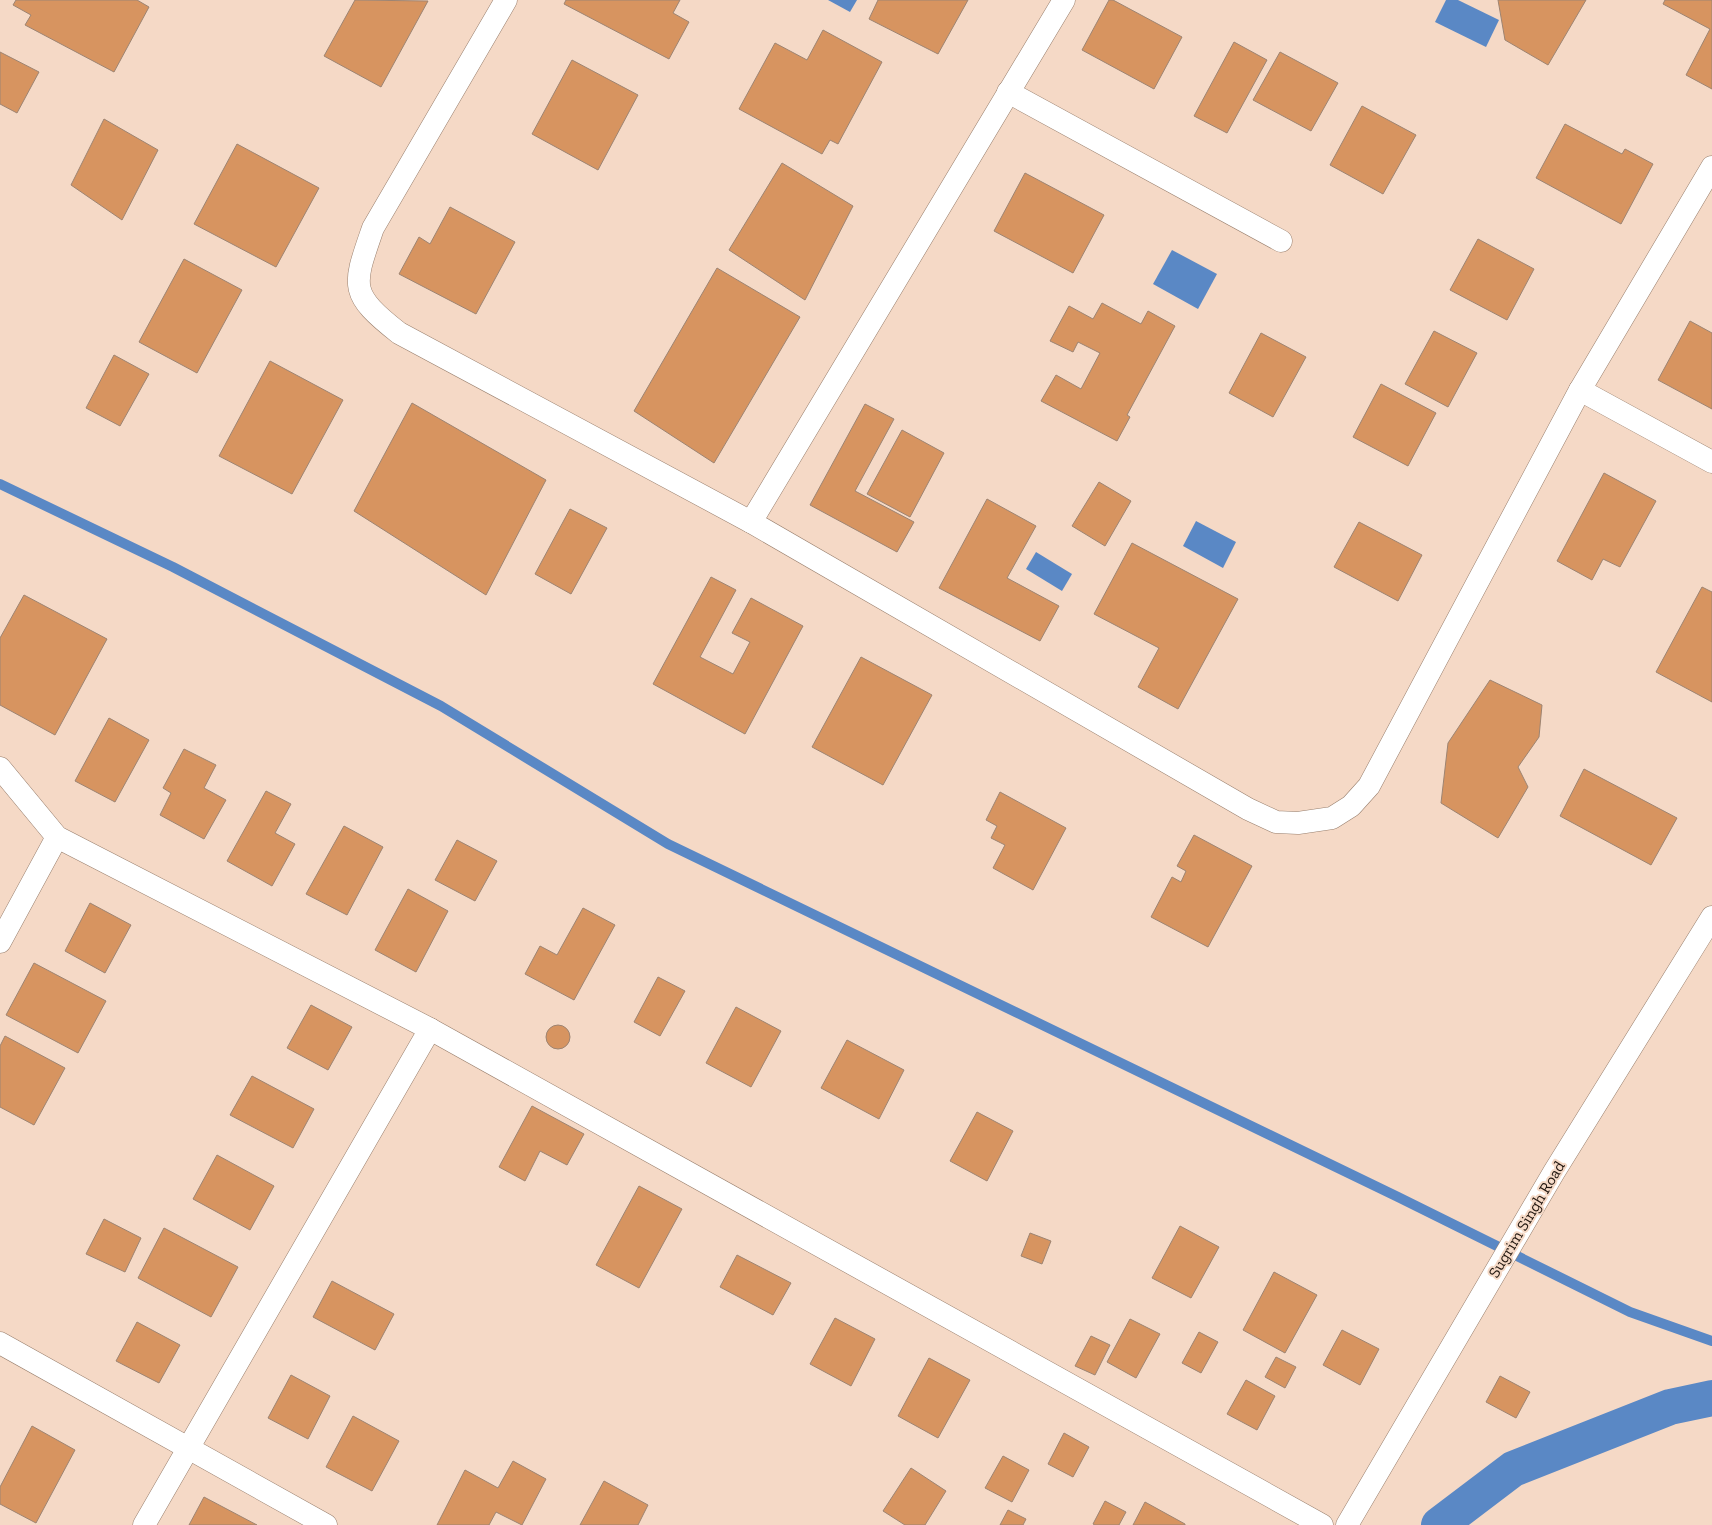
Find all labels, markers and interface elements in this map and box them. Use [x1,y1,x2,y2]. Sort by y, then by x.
street label: Sugrim Singh Road [1484,1157,1569,1281]

